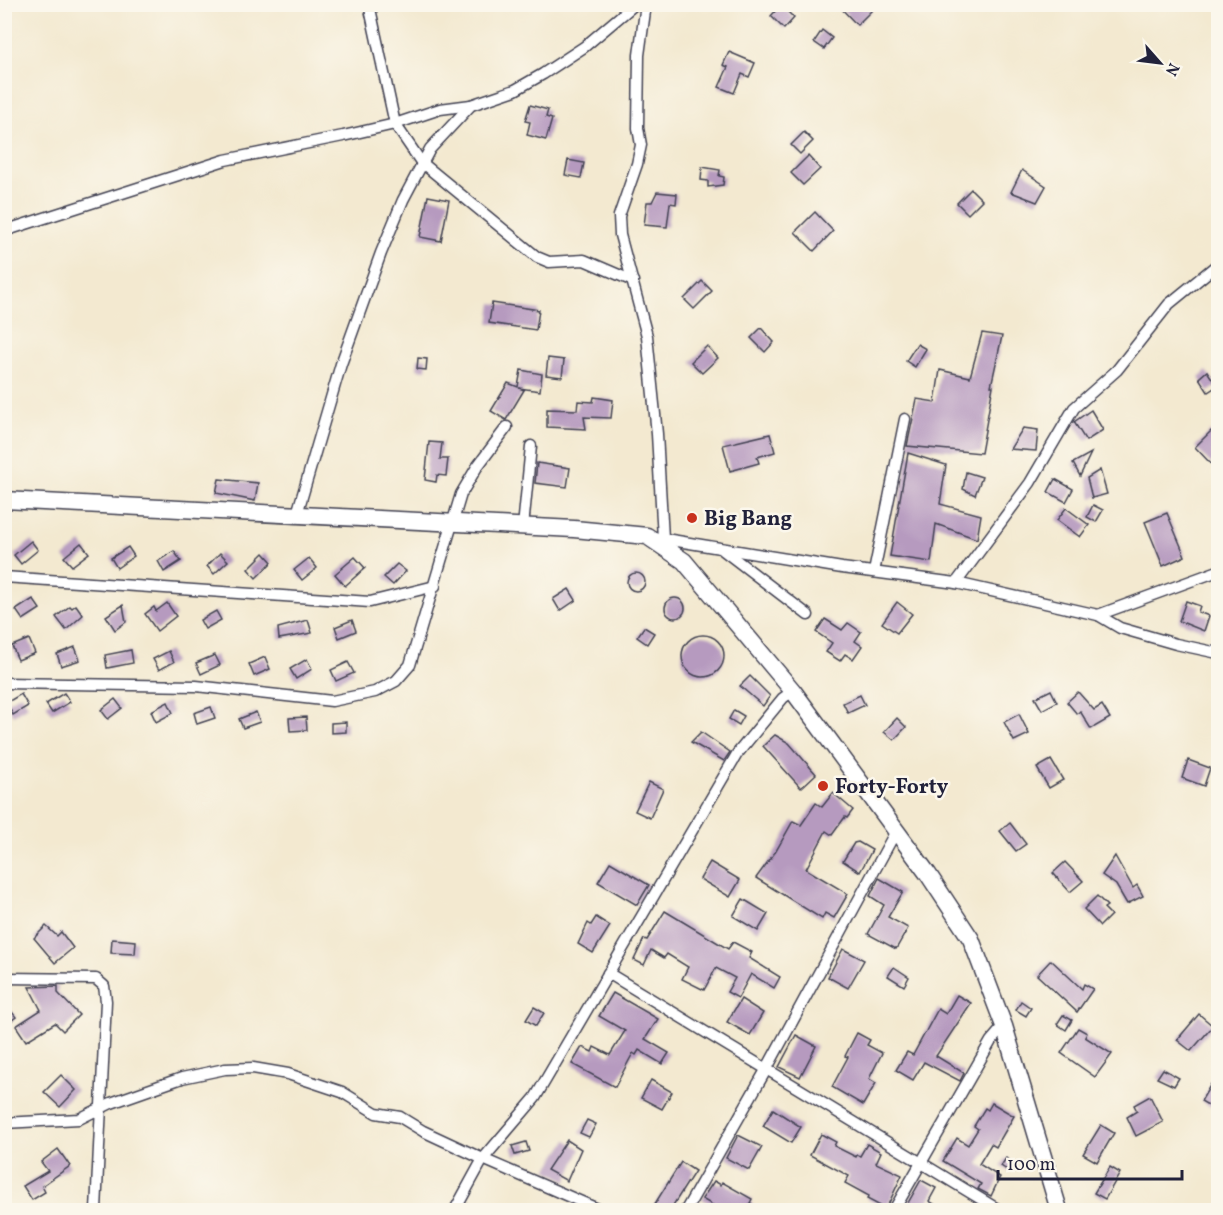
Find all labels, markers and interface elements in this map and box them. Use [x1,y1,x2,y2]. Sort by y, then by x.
north arrow [1130,33,1190,93]
text: N [1159,59,1184,80]
place label: Big Bang [704,505,792,534]
marker: Big Bang [685,511,699,525]
place label: Forty-Forty [835,773,949,802]
marker: Forty-Forty [816,779,830,793]
scale bar [998,1143,1182,1181]
text: 100 m [1007,1153,1056,1178]

